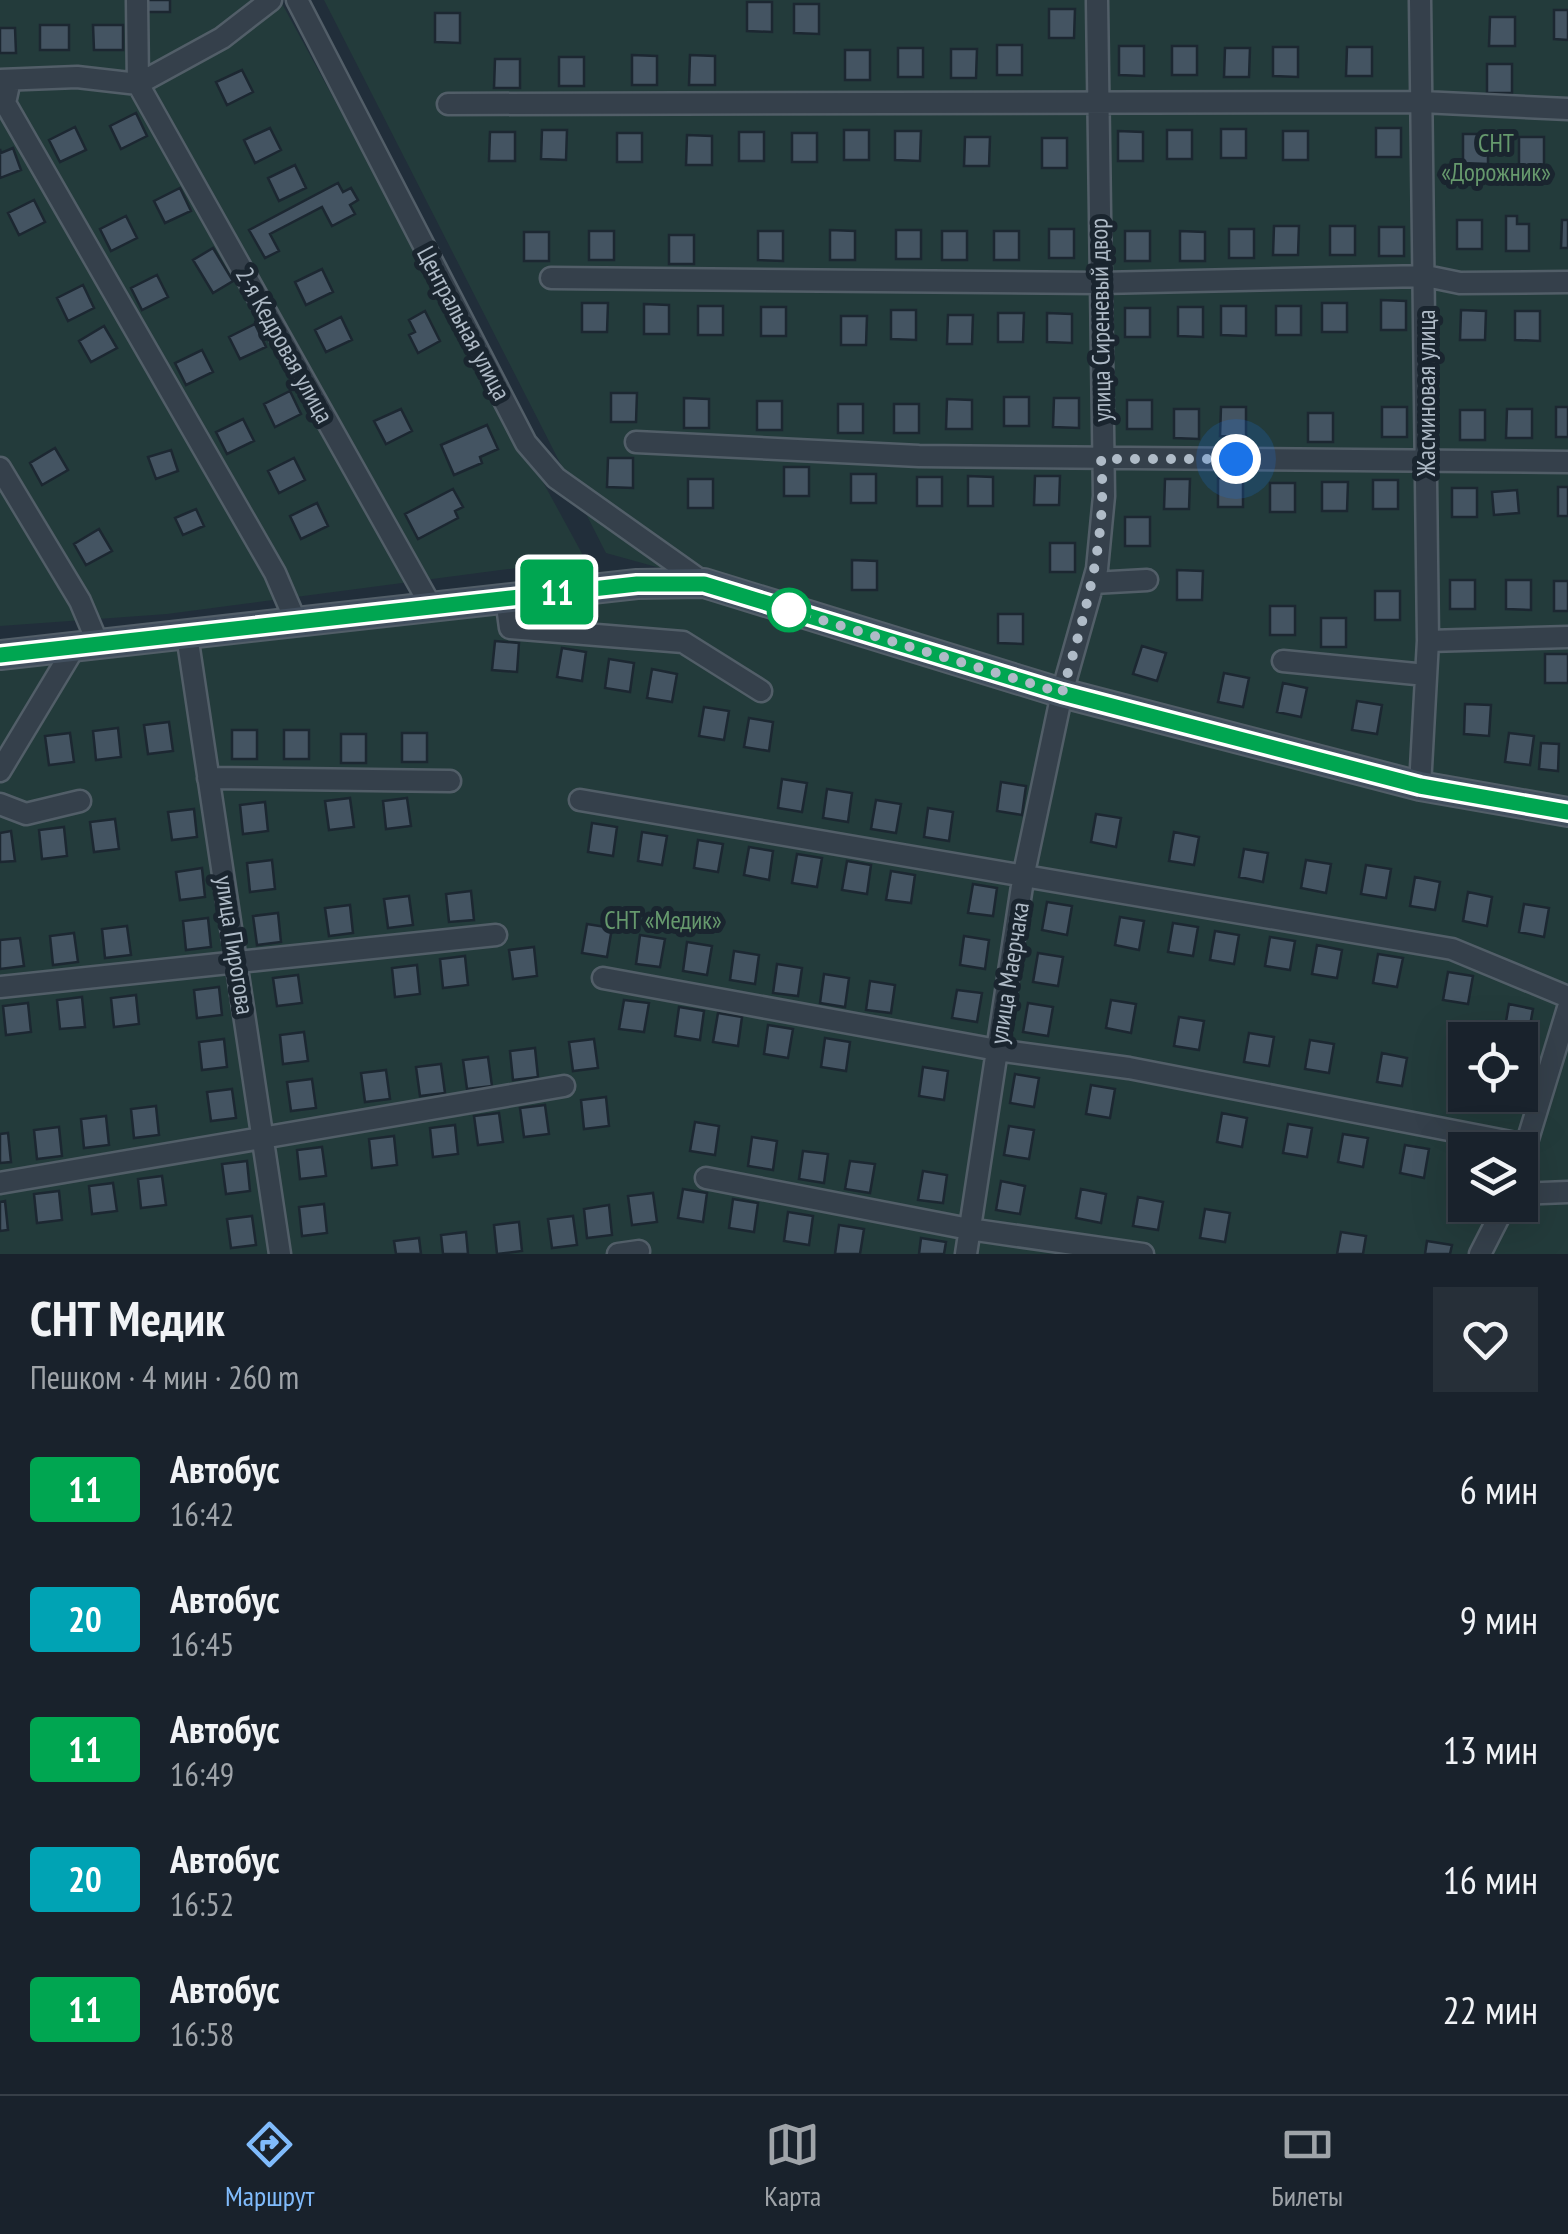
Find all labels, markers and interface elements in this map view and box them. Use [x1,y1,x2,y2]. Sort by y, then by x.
park label: СНТ «Дорожник» [1441,127,1551,188]
street label: улица Сиреневый двор [1082,218,1118,422]
street label: Центральная улица [410,240,518,406]
street label: 2-я Кедровая улица [229,261,341,429]
street label: Жасминовая улица [1410,309,1442,478]
your location [1211,434,1261,484]
line badge: 11 [512,560,602,624]
text: 11 [540,569,574,615]
unlabelled marker [768,589,810,631]
street label: улица Пирогова [208,873,262,1017]
street label: улица Маерчака [982,900,1036,1046]
park label: СНТ «Медик» [604,904,722,936]
map controls [1448,1022,1538,1222]
button: locate [1448,1022,1538,1112]
button: layers [1448,1132,1538,1222]
text: СНТ Медик [30,1287,225,1349]
button: heart [1433,1287,1538,1392]
text: Пешком · 4 мин · 260 m [30,1356,299,1398]
text: Автобус [170,1444,280,1493]
text: 6 мин [1460,1465,1538,1514]
text: 11 [68,1466,102,1512]
text: 16:42 [170,1493,234,1535]
text: Автобус [170,1574,280,1623]
text: 9 мин [1460,1595,1538,1644]
text: 20 [68,1596,102,1642]
text: 16:45 [170,1623,234,1665]
text: Автобус [170,1704,280,1753]
text: 13 мин [1443,1725,1538,1774]
text: 11 [68,1726,102,1772]
text: 16:49 [170,1753,234,1795]
text: Автобус [170,1834,280,1883]
text: 16 мин [1443,1855,1538,1904]
text: 20 [68,1856,102,1902]
text: 16:52 [170,1883,234,1925]
text: Автобус [170,1964,280,2013]
text: 22 мин [1443,1985,1538,2034]
text: 11 [68,1986,102,2032]
text: 16:58 [170,2013,234,2055]
tab: Маршрут [225,2117,314,2214]
tab: Карта [764,2117,821,2214]
tab: Билеты [1271,2117,1343,2214]

